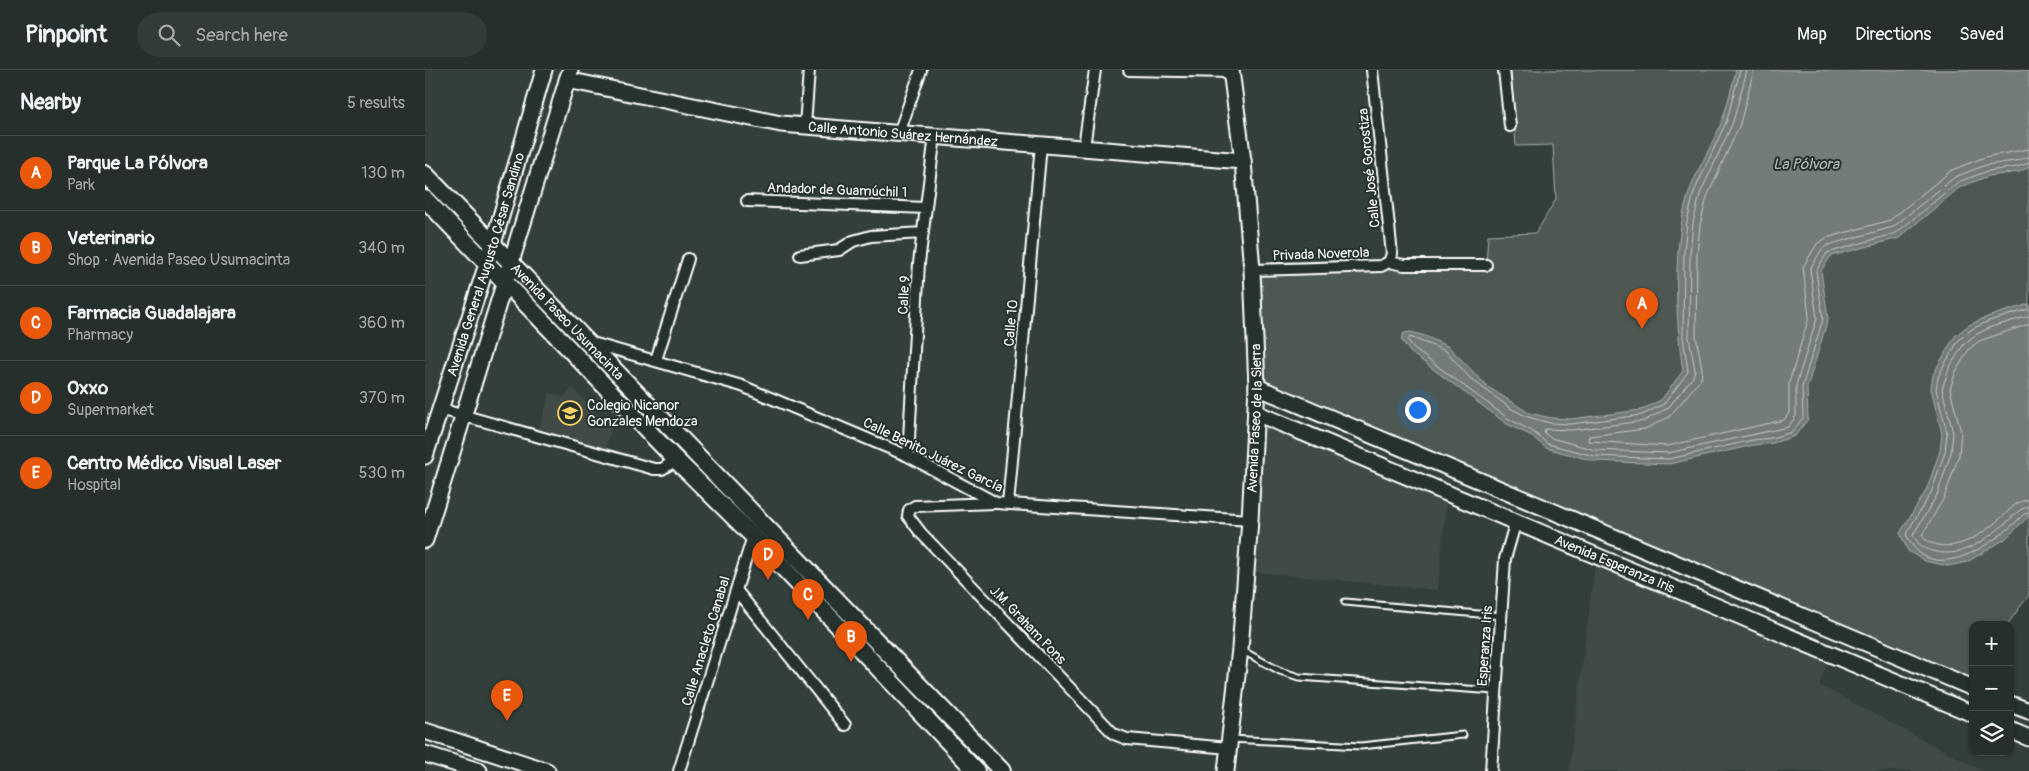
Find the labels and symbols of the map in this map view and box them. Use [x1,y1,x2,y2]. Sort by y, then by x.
street label: Calle José Gorostiza [1354,107,1384,229]
street label: Calle Antonio Suárez Hernández [808,118,999,150]
street label: Avenida General Augusto César Sandino [443,150,528,378]
water label: La Pólvora [1773,155,1840,174]
street label: Andador de Guamúchil 1 [767,179,907,201]
street label: Privada Noverola [1272,244,1370,264]
street label: Avenida Paseo Usumacinta [507,259,628,383]
street label: Calle 9 [894,275,914,315]
pin: A [1626,288,1658,329]
street label: Calle 10 [1000,299,1022,347]
street label: Avenida Paseo de la Sierra [1243,343,1266,493]
place label: Colegio Nicanor Gonzales Mendoza [587,397,697,430]
your location [1405,397,1431,423]
school or university icon: Colegio Nicanor Gonzales Mendoza [557,400,583,426]
street label: Calle Benito Juárez García [860,414,1006,496]
street label: Avenida Esperanza Iris [1552,531,1678,597]
pin: D [752,539,784,580]
street label: Calle Anacleto Canabal [678,574,734,708]
pin: C [792,579,824,620]
street label: J.M. Graham Pons [986,582,1070,668]
street label: Esperanza Iris [1474,604,1496,687]
pin: B [835,621,867,662]
pin: E [491,680,523,721]

